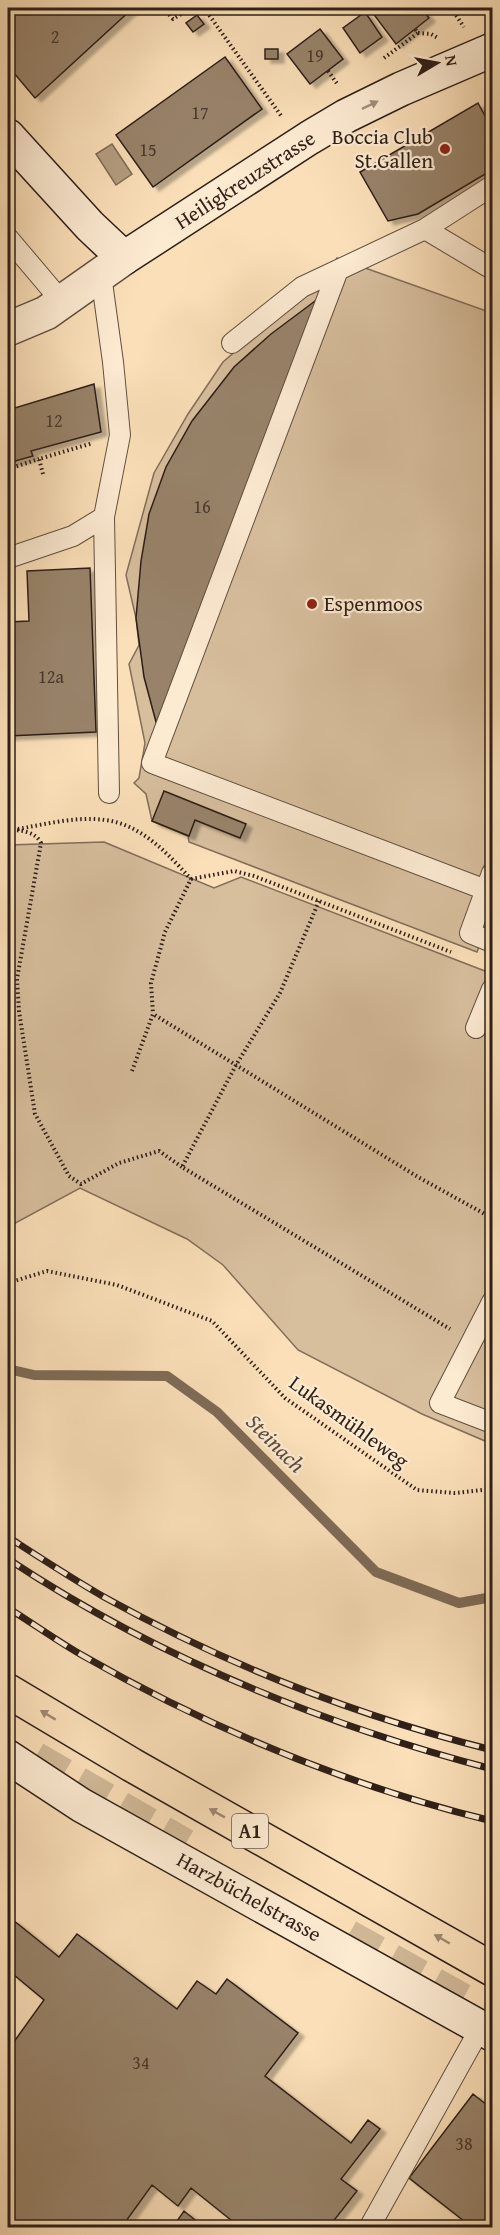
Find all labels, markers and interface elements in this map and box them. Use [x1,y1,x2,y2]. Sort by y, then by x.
house number: 2 [51,23,59,50]
north arrow [407,33,467,93]
house number: 19 [306,42,324,69]
text: N [439,53,465,68]
house number: 17 [191,99,209,126]
one-way arrow [361,100,378,109]
place label: Boccia Club St.Gallen [332,121,433,176]
street label: Heiligkreuzstrasse [168,122,321,237]
house number: 15 [139,136,157,163]
marker: Boccia Club St.Gallen [438,142,452,156]
house number: 12 [45,407,63,434]
house number: 16 [193,493,211,520]
place label: Espenmoos [324,588,423,619]
marker: Espenmoos [305,597,319,611]
house number: 12a [38,663,64,690]
street label: Lukasmühleweg [283,1368,416,1476]
water label: Steinach [239,1406,313,1480]
one-way arrow [40,1710,56,1721]
one-way arrow [209,1807,225,1818]
road number: A1 [232,1814,268,1848]
street label: Harzbüchelstrasse [171,1844,327,1949]
one-way arrow [434,1934,450,1945]
house number: 34 [132,2049,150,2076]
house number: 38 [455,2130,473,2157]

